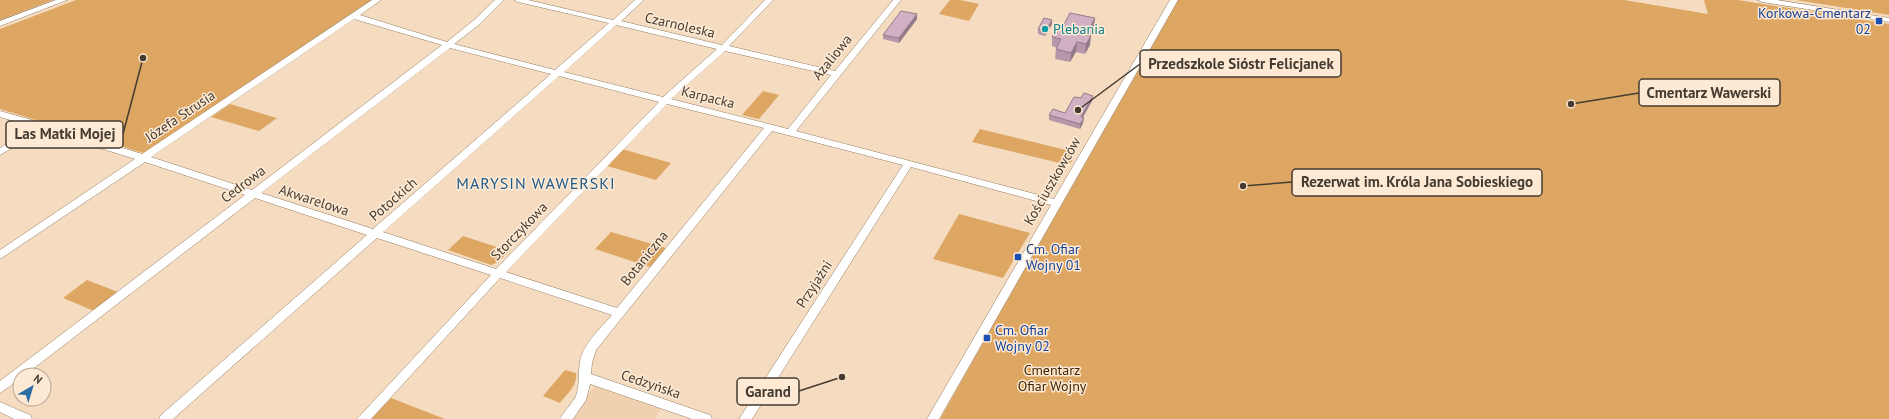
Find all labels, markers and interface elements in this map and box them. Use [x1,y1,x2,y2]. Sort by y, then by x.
place label: Korkowa-Cmentarz 02 [1758,4,1871,38]
street label: Czarnoleska [643,8,717,42]
marker: Korkowa-Cmentarz 02 [1874,16,1884,26]
place label: Plebania [1053,20,1105,38]
marker: Plebania [1040,24,1050,34]
street label: Azaliowa [808,31,856,83]
callout: Przedszkole Sióstr Felicjanek [1140,50,1341,77]
text: Przedszkole Sióstr Felicjanek [1148,54,1334,73]
callout: Cmentarz Wawerski [1639,79,1780,106]
street label: Karpacka [679,82,737,112]
text: Cmentarz Wawerski [1647,83,1771,102]
street label: Józefa Strusia [141,86,219,147]
callout: Las Matki Mojej [6,121,123,148]
text: Las Matki Mojej [15,124,115,143]
street label: Kościuszkowców [1020,133,1085,228]
street label: Cedrowa [217,161,269,207]
callout: Rezerwat im. Króla Jana Sobieskiego [1292,169,1542,196]
text: Rezerwat im. Króla Jana Sobieskiego [1301,172,1533,191]
street label: Potockich [365,173,421,225]
district label: MARYSIN WAWERSKI [456,173,616,193]
street label: Akwarelowa [277,180,351,220]
street label: Storczykowa [487,198,551,264]
street label: Botaniczna [616,227,672,289]
place label: Cm. Ofiar Wojny 01 [1026,240,1081,274]
marker: Cm. Ofiar Wojny 01 [1013,252,1023,262]
street label: Przyjaźni [792,257,836,311]
place label: Cm. Ofiar Wojny 02 [995,321,1050,355]
marker: Cm. Ofiar Wojny 02 [982,333,992,343]
park label: Cmentarz Ofiar Wojny [1018,361,1087,395]
street label: Cedzyńska [619,365,683,403]
north arrow [12,367,52,407]
text: N [31,371,45,387]
callout: Garand [737,378,799,405]
text: Garand [745,382,791,401]

